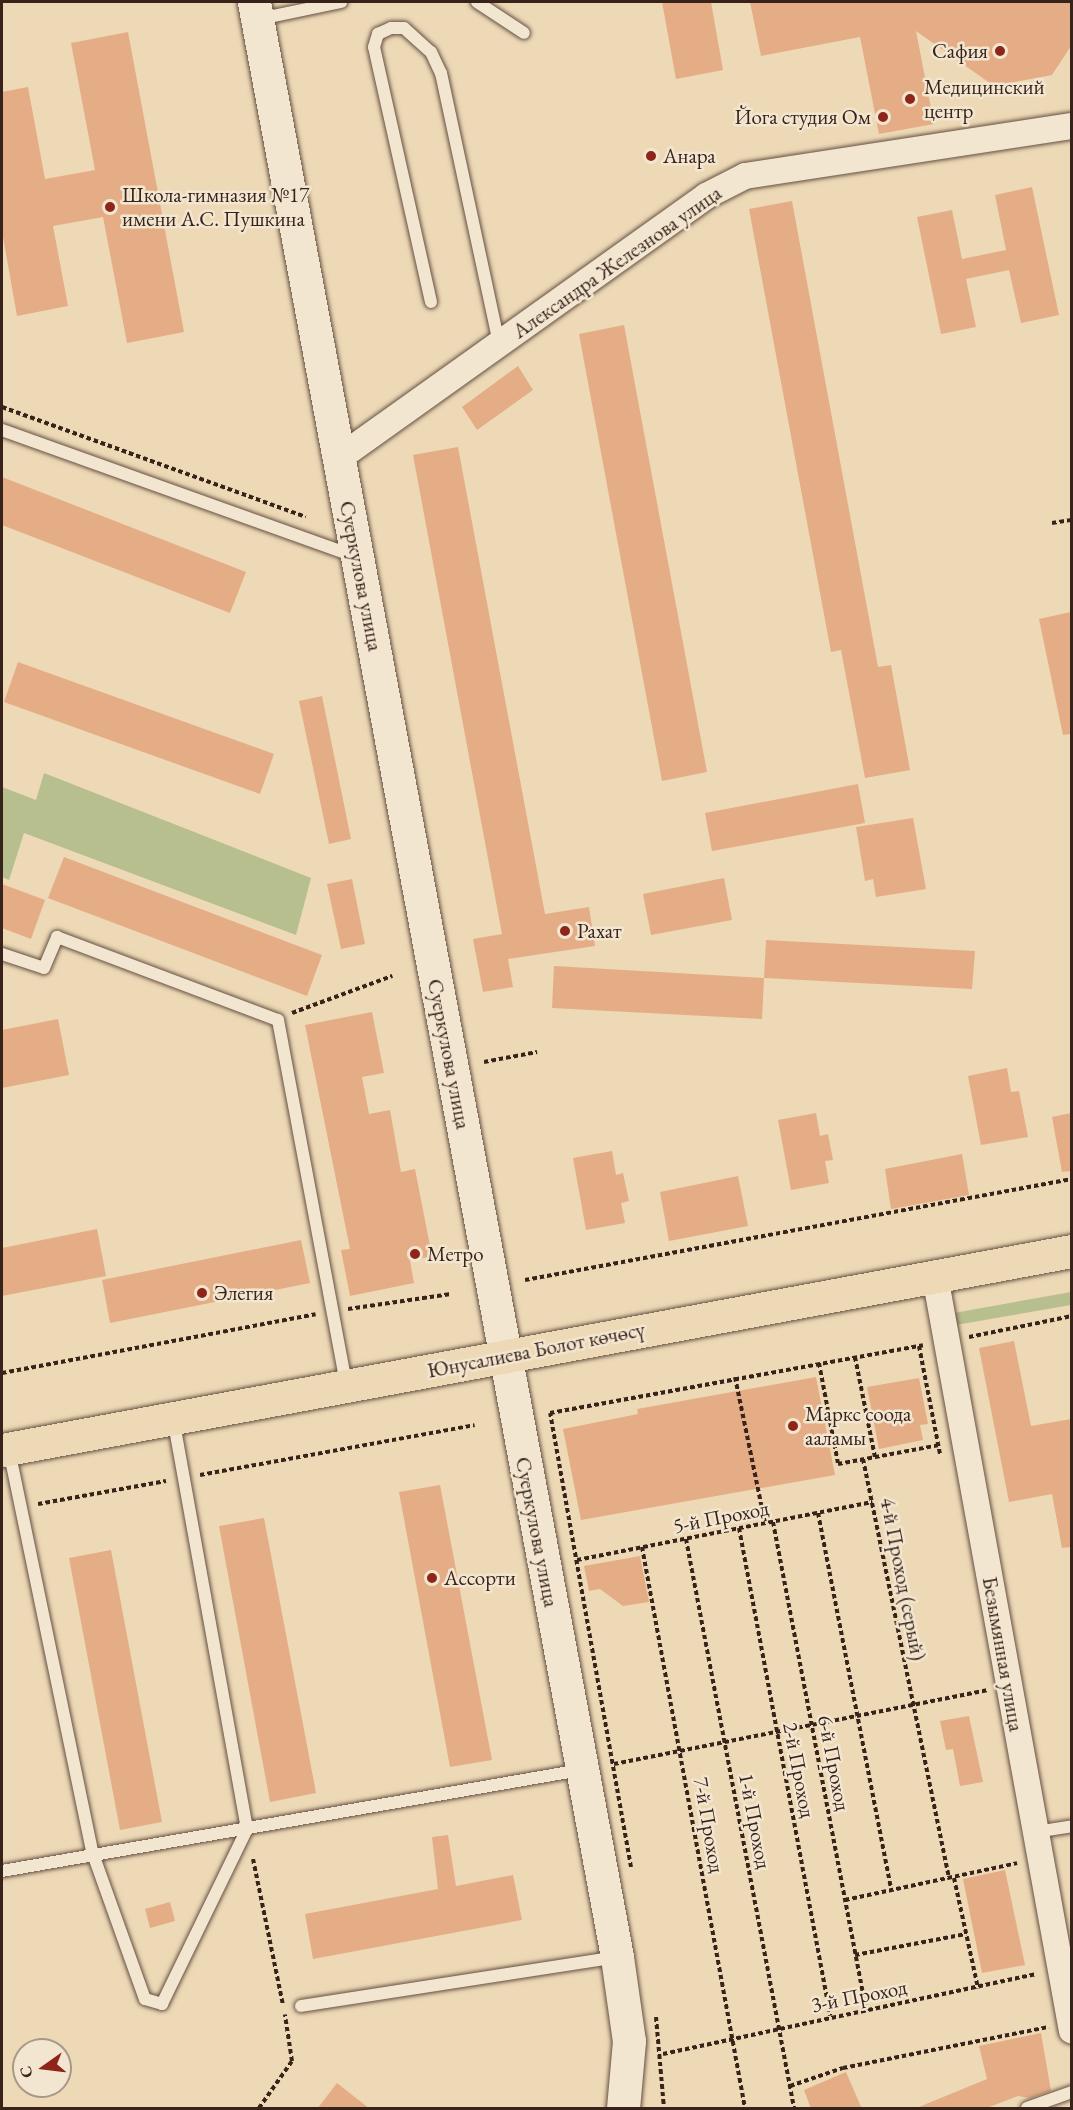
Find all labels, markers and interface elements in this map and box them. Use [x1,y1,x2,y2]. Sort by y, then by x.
place label: Сафия [932,38,988,64]
marker: Сафия [993,44,1007,58]
place label: Медицинский центр [924,74,1045,124]
marker: Медицинский центр [901,90,919,108]
place label: Йога студия Ом [735,104,871,130]
marker: Йога студия Ом [876,110,890,124]
place label: Анара [663,143,716,169]
marker: Анара [644,149,658,163]
street label: Александра Железнова улица [508,180,726,344]
place label: Школа-гимназия №17 имени А.С. Пушкина [122,182,309,232]
marker: Школа-гимназия №17 имени А.С. Пушкина [103,200,117,214]
street label: Суеркулова улица [334,499,388,653]
place label: Рахат [577,918,622,944]
marker: Рахат [558,924,572,938]
street label: Суеркулова улица [422,977,476,1131]
place label: Метро [427,1241,484,1267]
marker: Метро [408,1247,422,1261]
place label: Элегия [214,1280,273,1306]
marker: Элегия [195,1286,209,1300]
street label: Юнусалиева Болот көчөсү [425,1317,647,1383]
place label: Маркс соода ааламы [805,1401,911,1451]
marker: Маркс соода ааламы [786,1419,800,1433]
street label: Суеркулова улица [510,1455,564,1609]
street label: 5-й Проход [671,1495,771,1539]
street label: 4-й Проход (серый) [875,1495,931,1663]
place label: Ассорти [444,1565,516,1591]
marker: Ассорти [425,1571,439,1585]
street label: Безымянная улица [977,1575,1029,1733]
street label: 6-й Проход [812,1713,856,1813]
street label: 2-й Проход [777,1720,821,1820]
street label: 1-й Проход [733,1771,777,1871]
street label: 7-й Проход [688,1775,730,1875]
street label: 3-й Проход [809,1974,909,2018]
north arrow [12,2038,72,2098]
text: С [14,2064,38,2080]

